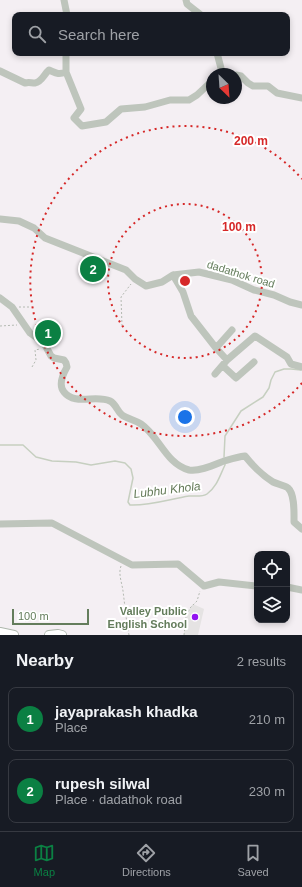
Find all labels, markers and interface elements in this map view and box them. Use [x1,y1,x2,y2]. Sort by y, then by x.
search box [12,12,290,56]
icon: search [26,23,48,45]
text: Search here [58,26,140,43]
north arrow [206,68,242,104]
text: 200 m [234,134,268,148]
text: 100 m [222,220,256,234]
pin: 2 [80,254,106,284]
street label: dadathok road [206,258,276,290]
centre of rings [178,274,192,288]
pin: 1 [35,318,61,348]
your location [175,407,195,427]
water label: Lubhu Khola [133,479,202,501]
map controls [254,551,290,623]
button: locate [254,551,290,587]
button: layers [254,587,290,623]
place label: Valley Public English School [108,605,187,630]
scale bar [12,607,89,626]
text: 100 m [18,610,49,622]
marker: Valley Public English School [190,612,200,622]
text: Nearby [16,651,74,670]
text: 2 results [237,654,286,669]
text: jayaprakash khadka [55,703,198,720]
text: 1 [26,712,34,727]
text: 210 m [249,712,285,727]
text: Place [55,720,88,735]
text: rupesh silwal [55,775,150,792]
text: 2 [26,784,34,799]
text: 230 m [249,784,285,799]
text: Place · dadathok road [55,792,182,807]
tab: Map [33,842,55,878]
tab: Directions [122,842,171,878]
tab: Saved [237,842,269,878]

